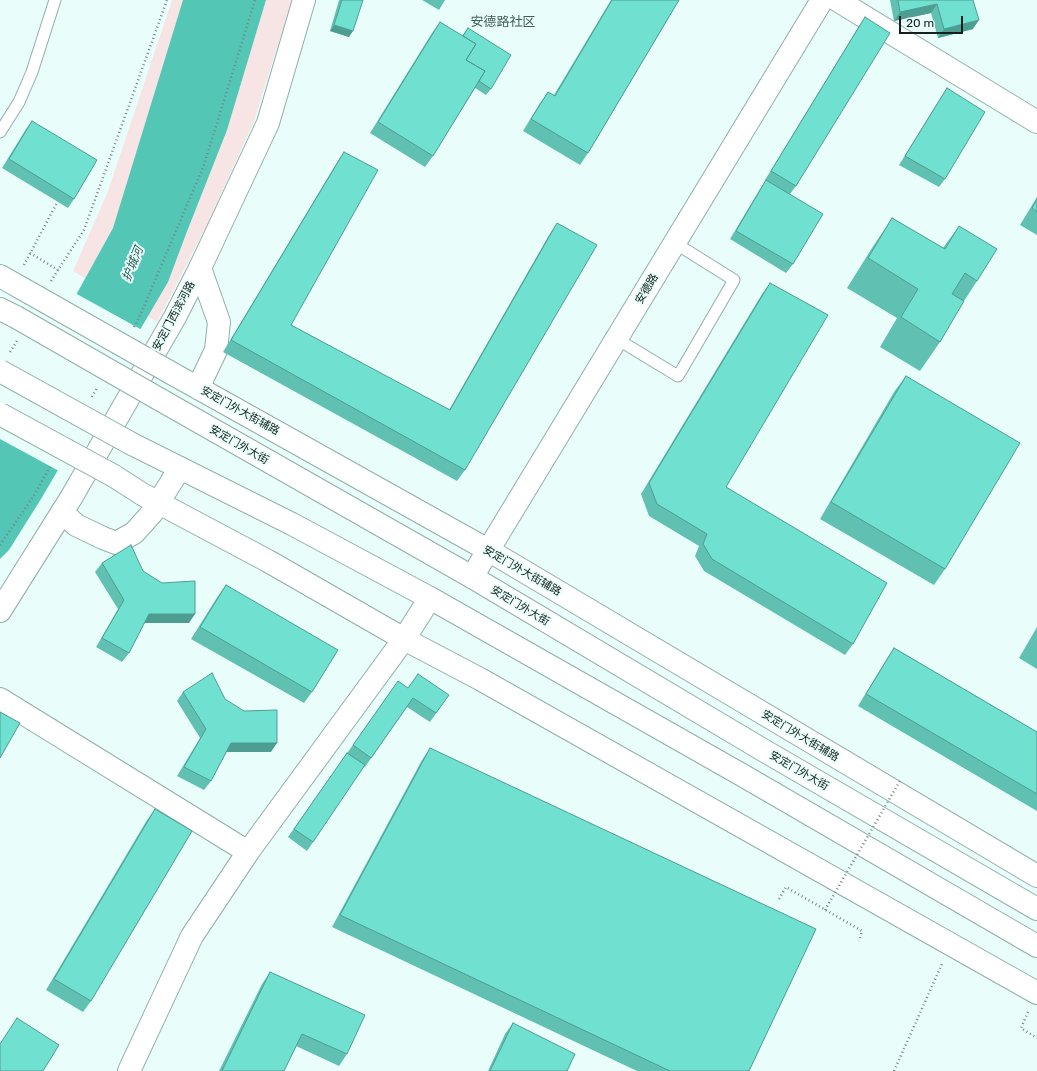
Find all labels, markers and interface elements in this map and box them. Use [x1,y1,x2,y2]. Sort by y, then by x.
scale bar [901,8,965,34]
district label: 安德路社区 [471,14,535,30]
text: 20 m [906,16,934,30]
water label: 护城河 [120,245,146,283]
street label: 安德路 [633,271,661,307]
street label: 安定门西滨河路 [150,279,198,353]
street label: 安定门外大街辅路 [198,384,282,438]
street label: 安定门外大街 [207,423,271,467]
street label: 安定门外大街辅路 [481,543,563,599]
street label: 安定门外大街 [488,583,552,629]
street label: 安定门外大街辅路 [759,708,841,764]
street label: 安定门外大街 [767,749,831,793]

